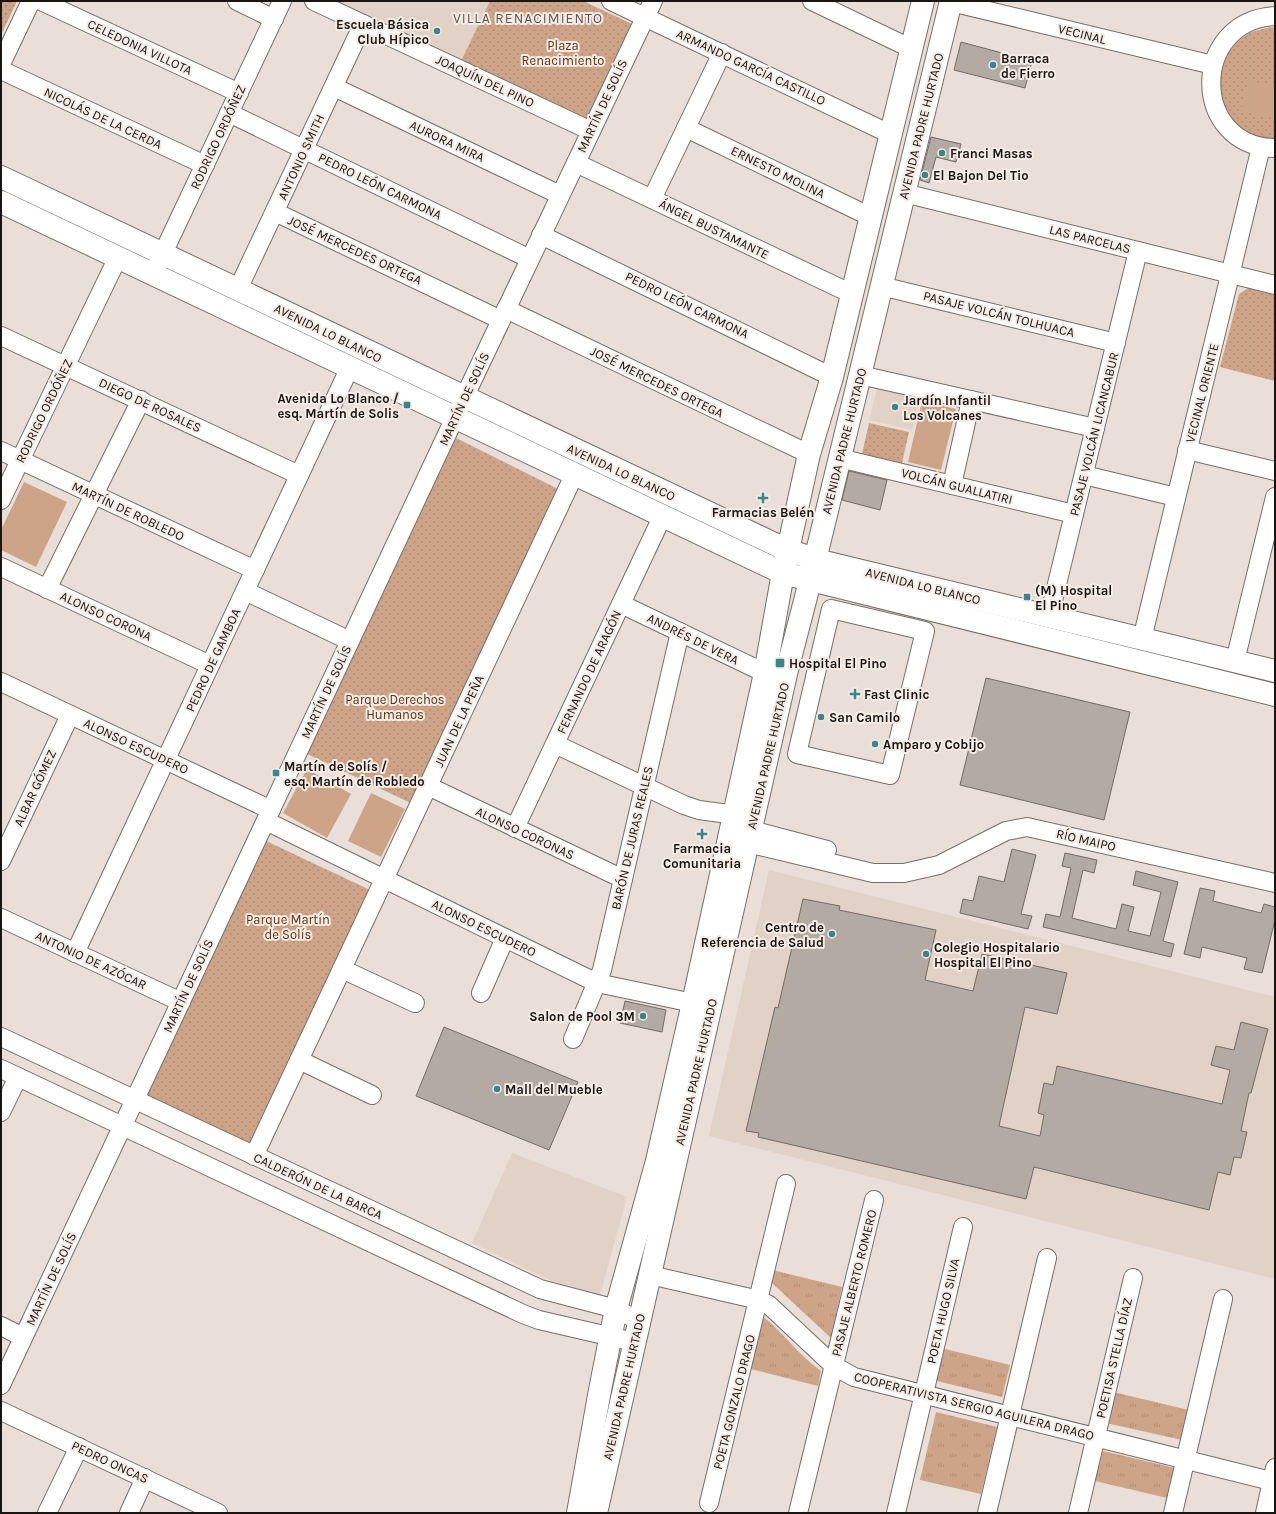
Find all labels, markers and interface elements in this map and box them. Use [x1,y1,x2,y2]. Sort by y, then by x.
district label: VILLA RENACIMIENTO [453,10,603,27]
street label: CELEDONIA VILLOTA [85,16,195,78]
place label: Escuela Básica Club Hípico [336,17,429,47]
street label: VECINAL [1057,21,1107,47]
street label: ARMANDO GARCÍA CASTILLO [674,24,829,108]
marker: Escuela Básica Club Hípico [432,26,442,36]
park label: Plaza Renacimiento [522,38,604,68]
street label: JOAQUÍN DEL PINO [433,50,537,110]
street label: AVENIDA PADRE HURTADO [896,51,946,201]
place label: Barraca de Fierro [1001,51,1055,81]
street label: MARTÍN DE SOLÍS [572,56,630,155]
marker: Barraca de Fierro [988,60,998,70]
street label: NICOLÁS DE LA CERDA [42,82,166,152]
street label: RODRIGO ORDÓÑEZ [186,82,249,192]
street label: ANTONIO SMITH [275,112,327,202]
street label: AURORA MIRA [407,117,487,165]
street label: ERNESTO MOLINA [729,143,828,202]
place label: Franci Masas [950,146,1033,161]
marker: Franci Masas [937,148,947,158]
street label: PEDRO LEÓN CARMONA [316,149,445,223]
place label: El Bajon Del Tio [933,168,1029,183]
marker: El Bajon Del Tio [920,170,930,180]
street label: ÁNGEL BUSTAMANTE [657,194,772,262]
street label: JOSÉ MERCEDES ORTEGA [286,210,426,288]
street label: LAS PARCELAS [1048,222,1132,256]
street label: PEDRO LEÓN CARMONA [623,268,752,342]
street label: PASAJE VOLCÁN TOLHUACA [922,286,1077,340]
street label: AVENIDA LO BLANCO [272,300,384,366]
street label: JOSÉ MERCEDES ORTEGA [588,341,727,421]
street label: VECINAL ORIENTE [1182,342,1222,444]
street label: MARTÍN DE SOLÍS [434,349,492,448]
street label: PASAJE VOLCÁN LICANCABUR [1064,350,1122,517]
street label: RODRIGO ORDÓÑEZ [11,356,76,465]
street label: AVENIDA PADRE HURTADO [819,366,869,516]
street label: DIEGO DE ROSALES [96,375,204,435]
place label: Avenida Lo Blanco / esq. Martín de Solis [277,391,399,422]
place label: Jardín Infantil Los Volcanes [903,393,991,423]
marker: Avenida Lo Blanco / esq. Martín de Solis [402,400,412,410]
marker: Jardín Infantil Los Volcanes [890,402,900,412]
street label: AVENIDA LO BLANCO [564,440,678,504]
street label: VOLCÁN GUALLATIRI [900,463,1015,507]
street label: MARTÍN DE ROBLEDO [69,477,187,544]
marker: Farmacias Belén [758,493,768,503]
place label: Farmacias Belén [712,505,814,520]
street label: AVENIDA LO BLANCO [864,564,982,608]
place label: (M) Hospital El Pino [1035,583,1112,613]
street label: ALONSO CORONA [58,588,155,644]
marker: (M) Hospital El Pino [1022,592,1032,602]
street label: PEDRO DE GAMBOA [182,605,244,714]
street label: FERNANDO DE ARAGÓN [553,607,624,736]
street label: ANDRÉS DE VERA [645,609,743,668]
street label: MARTÍN DE SOLÍS [296,642,354,741]
place label: Hospital El Pino [789,656,887,671]
marker: Hospital El Pino [774,657,786,669]
street label: JUAN DE LA PEÑA [431,672,487,769]
street label: AVENIDA PADRE HURTADO [744,681,792,831]
place label: Fast Clinic [864,687,929,702]
marker: Fast Clinic [849,688,861,700]
park label: Parque Derechos Humanos [345,692,445,722]
place label: San Camilo [829,710,900,725]
marker: San Camilo [816,712,826,722]
street label: ALONSO ESCUDERO [81,715,191,777]
place label: Amparo y Cobijo [883,737,984,752]
marker: Amparo y Cobijo [870,739,880,749]
street label: ALBAR GÓMEZ [10,747,59,829]
place label: Martín de Solís / esq. Martín de Robledo [284,759,425,790]
street label: BARÓN DE JURAS REALES [607,764,656,911]
marker: Martín de Solís / esq. Martín de Robledo [271,768,281,778]
street label: ALONSO CORONAS [473,804,577,862]
street label: RÍO MAIPO [1055,824,1118,854]
marker: Farmacia Comunitaria [697,829,707,839]
place label: Farmacia Comunitaria [663,841,741,871]
street label: ALONSO ESCUDERO [429,896,539,960]
park label: Parque Martín de Solís [246,912,330,942]
place label: Centro de Referencia de Salud [701,920,824,950]
street label: ANTONIO DE AZÓCAR [33,927,150,992]
marker: Centro de Referencia de Salud [827,929,837,939]
street label: MARTÍN DE SOLÍS [158,936,216,1035]
place label: Colegio Hospitalario Hospital El Pino [934,940,1060,970]
marker: Colegio Hospitalario Hospital El Pino [921,949,931,959]
street label: AVENIDA PADRE HURTADO [672,997,720,1147]
place label: Salon de Pool 3M [529,1009,635,1024]
marker: Salon de Pool 3M [638,1011,648,1021]
place label: Mall del Mueble [505,1082,603,1097]
marker: Mall del Mueble [492,1084,502,1094]
street label: CALDERÓN DE LA BARCA [251,1149,386,1223]
street label: PASAJE ALBERTO ROMERO [828,1208,880,1358]
street label: MARTÍN DE SOLÍS [21,1229,79,1328]
street label: POETA HUGO SILVA [924,1256,963,1365]
street label: POETISA STELLA DÍAZ [1091,1296,1135,1420]
street label: AVENIDA PADRE HURTADO [600,1312,648,1462]
street label: POETA GONZALO DRAGO [710,1333,758,1471]
street label: COOPERATIVISTA SERGIO AGUILERA DRAGO [852,1369,1096,1443]
street label: PEDRO ONCAS [69,1438,151,1486]

